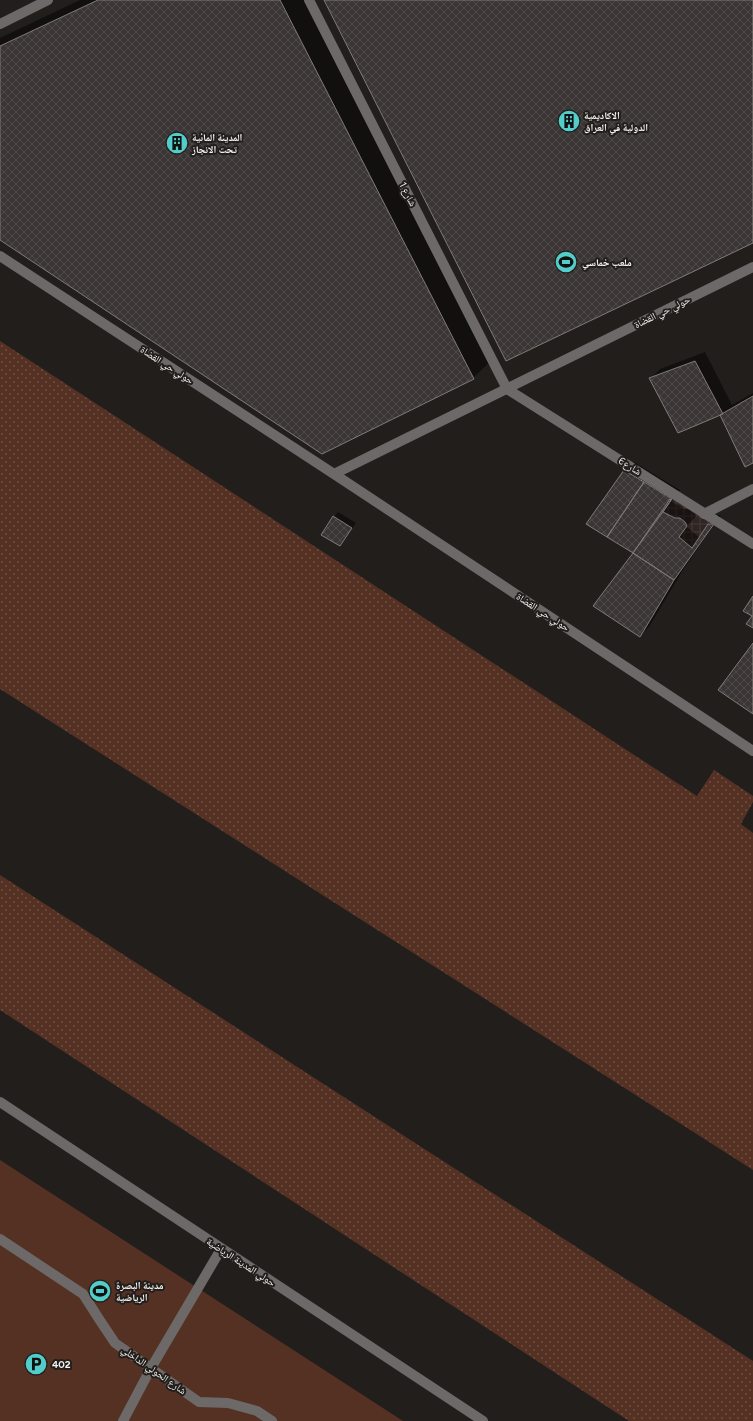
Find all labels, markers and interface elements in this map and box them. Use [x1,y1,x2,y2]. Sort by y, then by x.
building icon: الاكاديمية الدولية في العراق [556,108,582,134]
place label: الاكاديمية الدولية في العراق [584,109,648,135]
building icon: المدينة المائية تحت الانجاز [164,130,190,156]
place label: المدينة المائية تحت الانجاز [191,131,243,156]
street label: شارع 1 [396,180,420,209]
sports icon: ملعب خماسي [553,249,579,275]
place label: ملعب خماسي [582,256,632,270]
street label: حولي حي القضاة [632,293,693,333]
street label: حولي حي القضاة [137,343,197,389]
street label: شارع6 [616,454,644,478]
street label: حولي حي القضاة [513,590,573,636]
street label: حولي المدينة الرياضية [203,1235,278,1291]
sports icon: مدينة البصرة الرياضية [87,1278,113,1304]
place label: مدينة البصرة الرياضية [116,1279,164,1304]
street label: شارع الحولي الداخلي [118,1343,189,1399]
parking icon: 402 [23,1351,49,1377]
place label: 402 [52,1358,71,1371]

